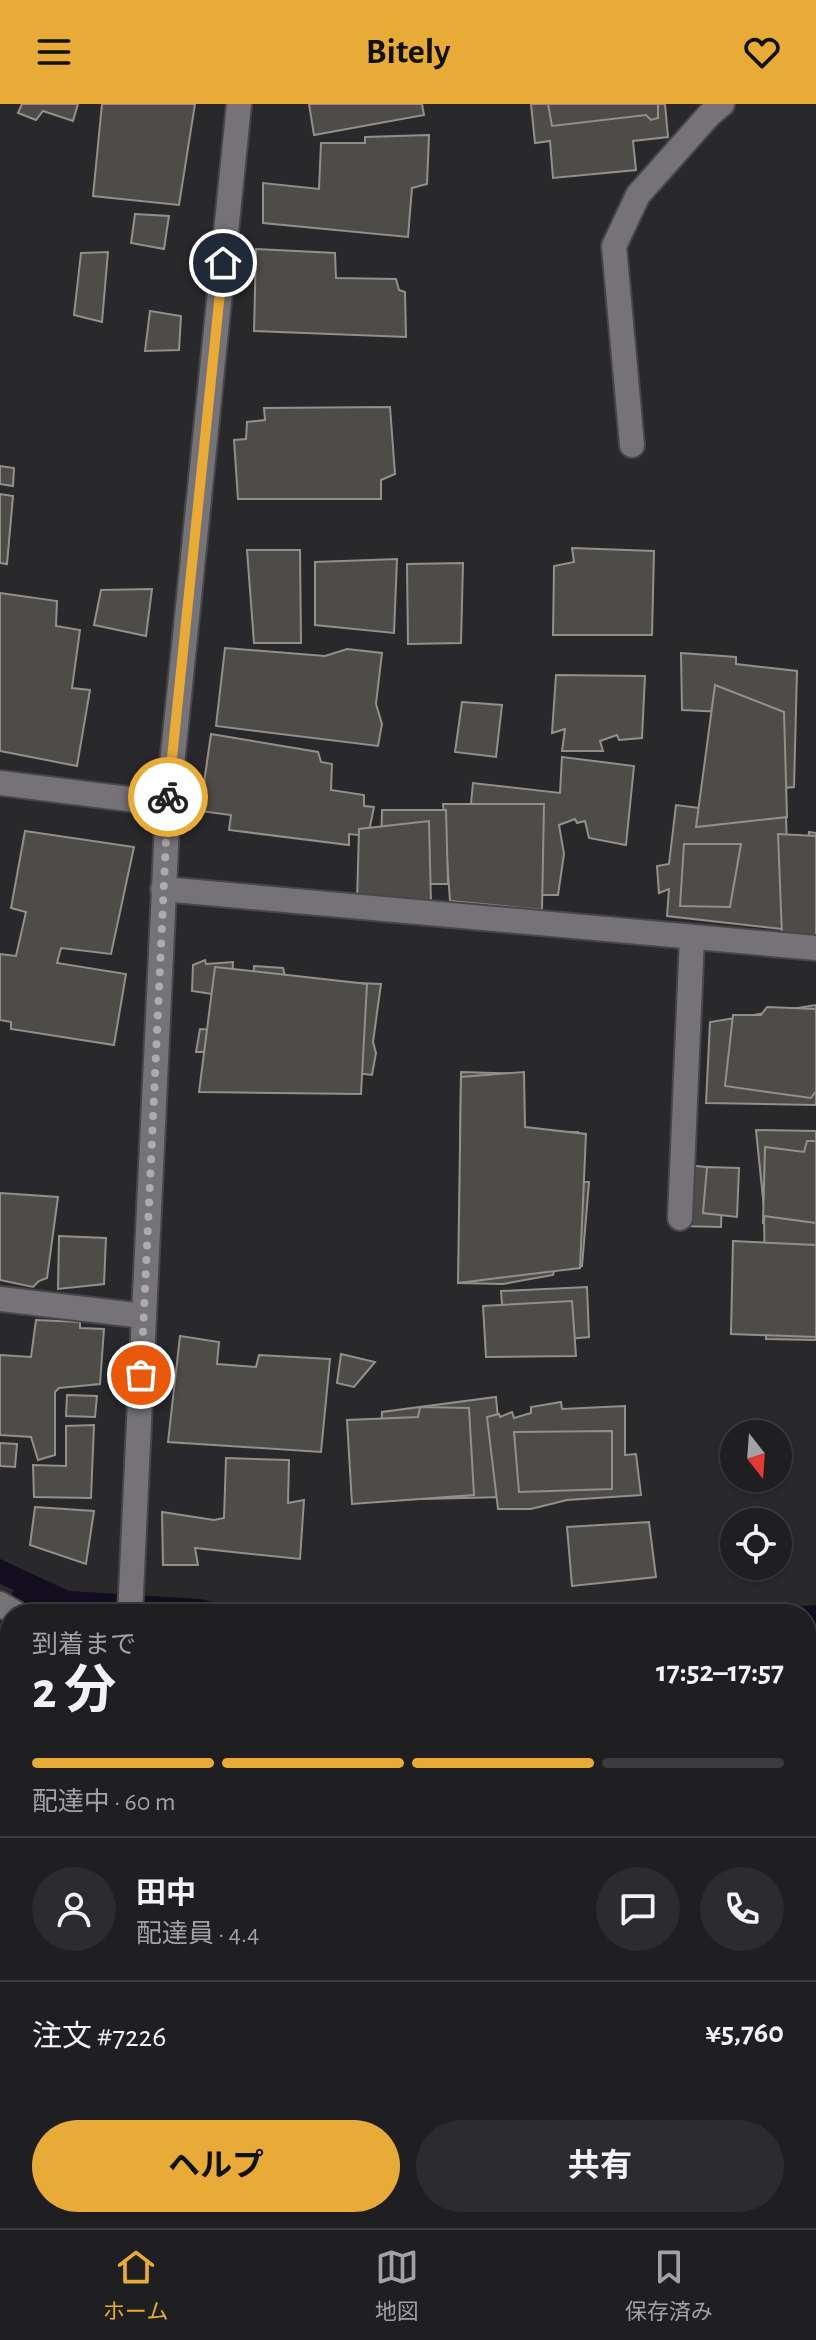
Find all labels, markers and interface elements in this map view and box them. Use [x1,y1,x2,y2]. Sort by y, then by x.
icon: menu [32,30,76,74]
icon: heart [740,30,784,74]
text: Bitely [366,34,450,70]
pin [189,229,257,297]
icon: home [201,241,245,285]
courier [128,757,208,837]
icon: bike [146,775,190,819]
pin [107,1341,175,1409]
icon: bag [119,1353,163,1397]
north arrow [720,1420,792,1492]
map controls [720,1420,792,1580]
button: locate [720,1508,792,1580]
text: 到着まで [32,1632,136,1658]
text: 17:52–17:57 [656,1657,784,1687]
text: 2 分 [32,1665,116,1717]
text: 配達中 · 60 m [32,1789,176,1815]
button: person [32,1867,116,1951]
button: chat [596,1867,680,1951]
button: phone [700,1867,784,1951]
text: 田中 [136,1879,196,1909]
text: 配達員 · 4.4 [136,1921,260,1947]
text: ¥5,760 [705,2018,784,2048]
text: 注文 #7226 [32,2022,166,2052]
button: ヘルプ [32,2120,400,2212]
button: 共有 [416,2120,784,2212]
tab: ホーム [103,2245,168,2325]
tab: 地図 [375,2245,419,2325]
tab: 保存済み [625,2245,713,2325]

